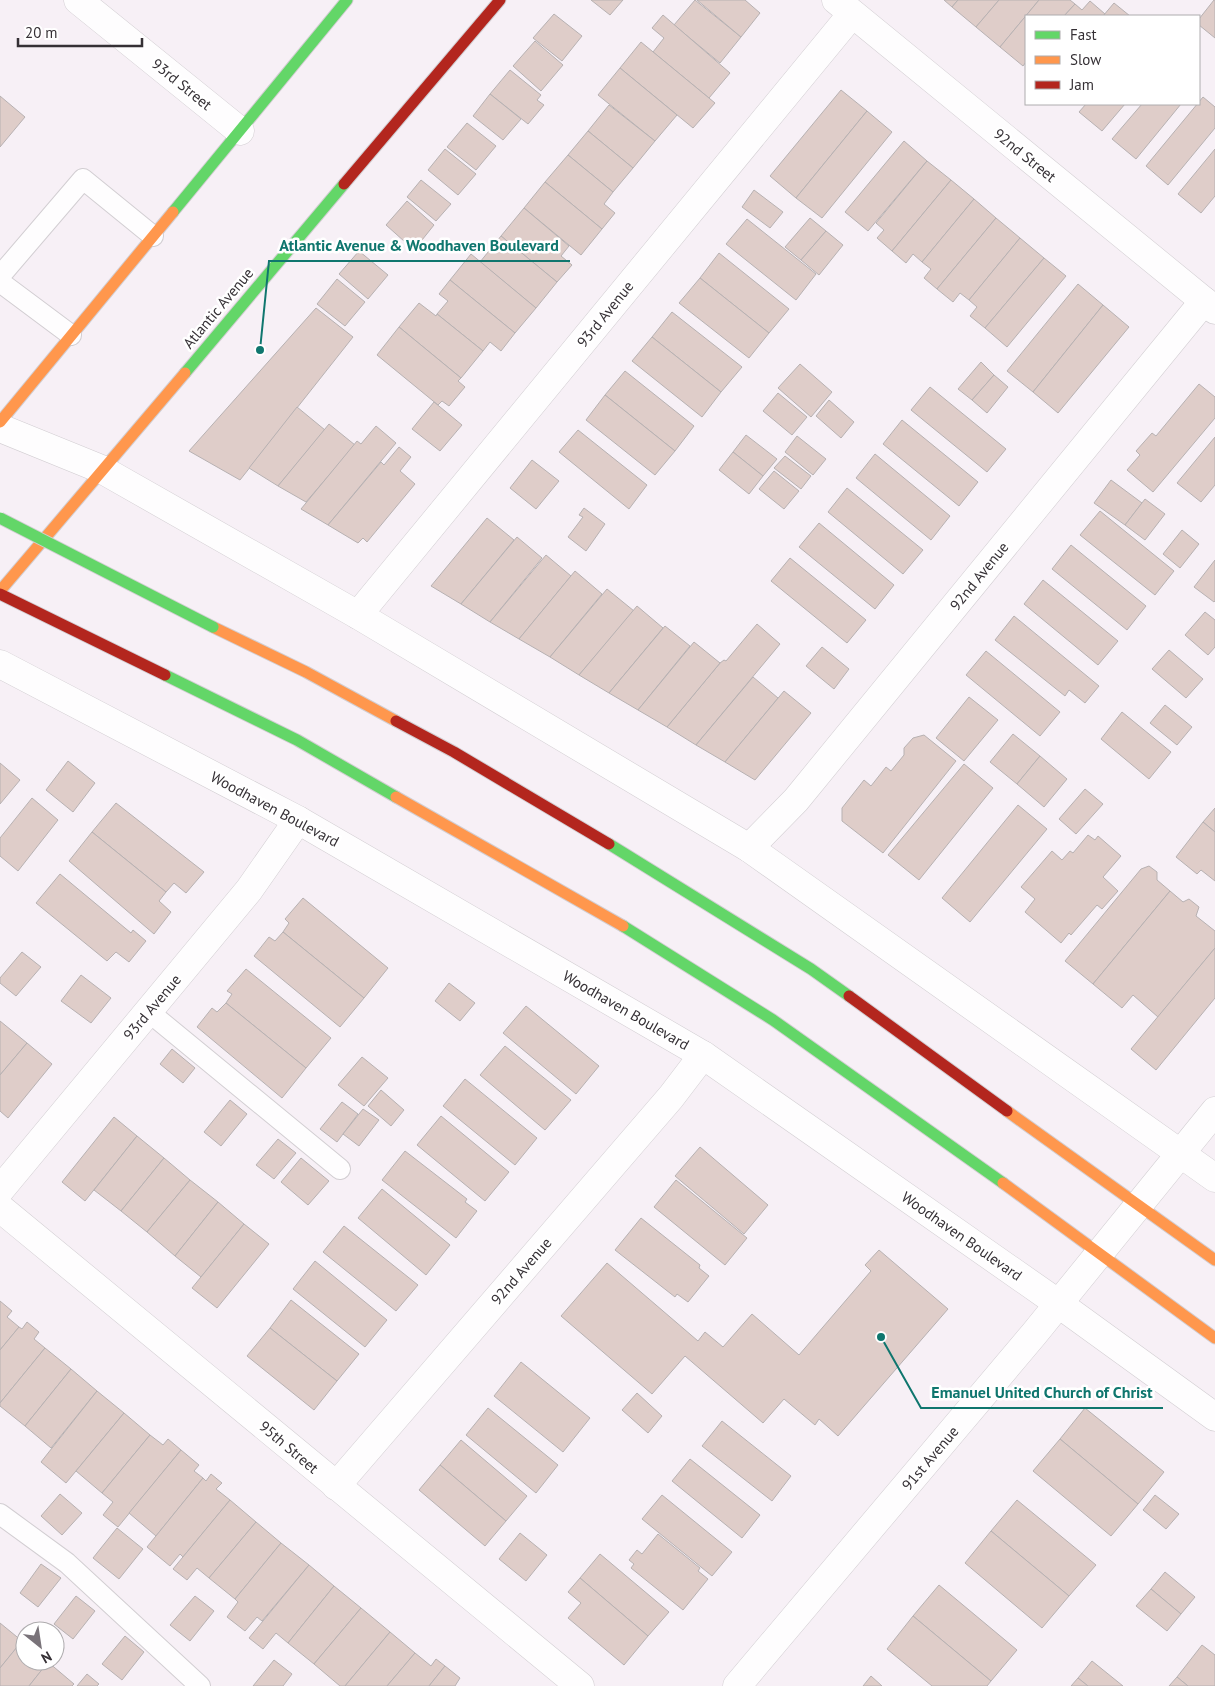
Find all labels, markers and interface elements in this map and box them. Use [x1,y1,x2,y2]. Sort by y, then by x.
scale bar [18,15,141,47]
legend [1025,15,1200,105]
text: 20 m [25,23,58,42]
text: Fast [1070,25,1097,44]
text: Slow [1070,50,1101,69]
street label: 93rd Street [148,54,216,114]
text: Jam [1069,75,1094,94]
street label: 92nd Street [990,124,1060,186]
callout: Atlantic Avenue & Woodhaven Boulevard [269,230,570,261]
text: Atlantic Avenue & Woodhaven Boulevard [279,235,559,255]
street label: Atlantic Avenue [179,264,257,352]
street label: 93rd Avenue [572,277,638,351]
street label: 92nd Avenue [946,538,1012,614]
street label: Woodhaven Boulevard [207,767,343,851]
street label: Woodhaven Boulevard [559,966,693,1054]
street label: 93rd Avenue [119,970,185,1044]
street label: Woodhaven Boulevard [898,1187,1026,1285]
street label: 92nd Avenue [487,1233,555,1309]
callout: Emanuel United Church of Christ [921,1377,1163,1408]
text: Emanuel United Church of Christ [931,1382,1153,1402]
street label: 95th Street [255,1417,323,1477]
street label: 91st Avenue [898,1422,962,1494]
north arrow [15,1621,65,1671]
text: N [38,1647,55,1667]

